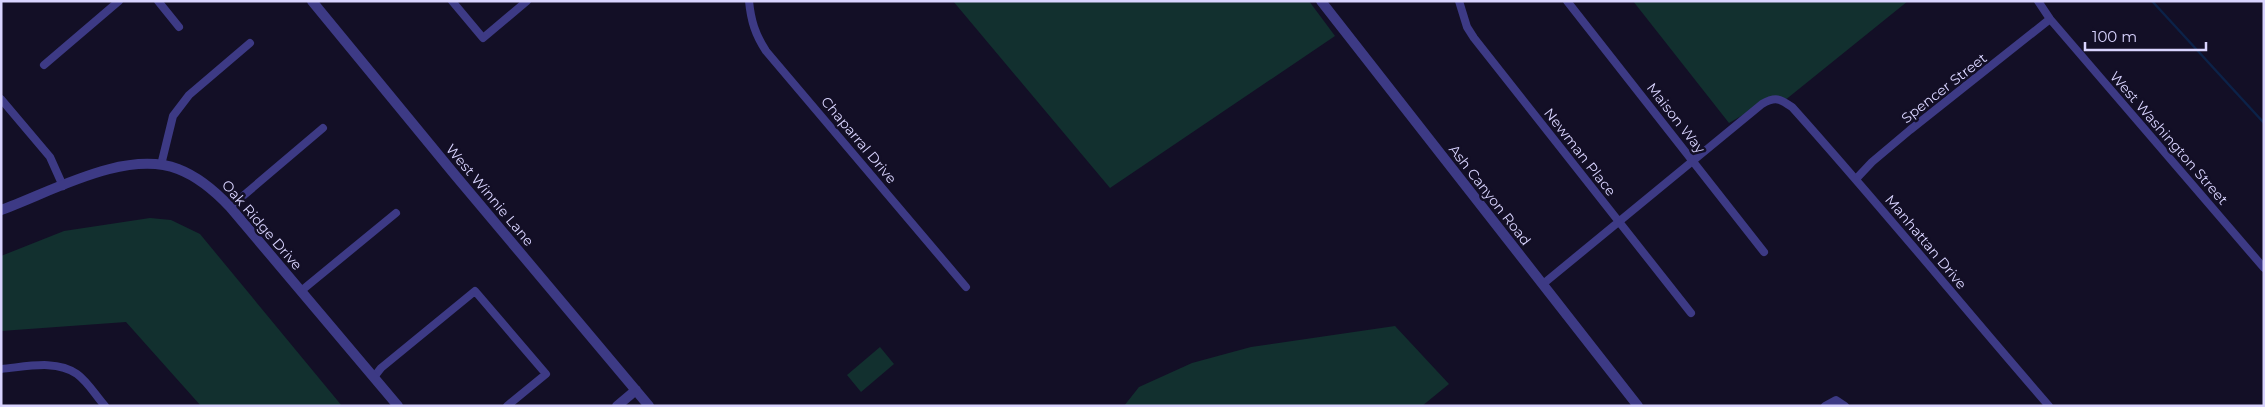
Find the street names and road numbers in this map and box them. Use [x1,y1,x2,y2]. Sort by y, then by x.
street label: Spencer Street [1898,49,1991,127]
street label: West Washington Street [2106,67,2232,209]
street label: Maison Way [1643,79,1709,157]
street label: Chaparral Drive [817,93,901,187]
street label: Newman Place [1540,104,1620,200]
street label: West Winnie Lane [442,140,538,250]
street label: Ash Canyon Road [1445,141,1535,249]
street label: Oak Ridge Drive [218,176,306,274]
street label: Manhattan Drive [1881,191,1971,293]

